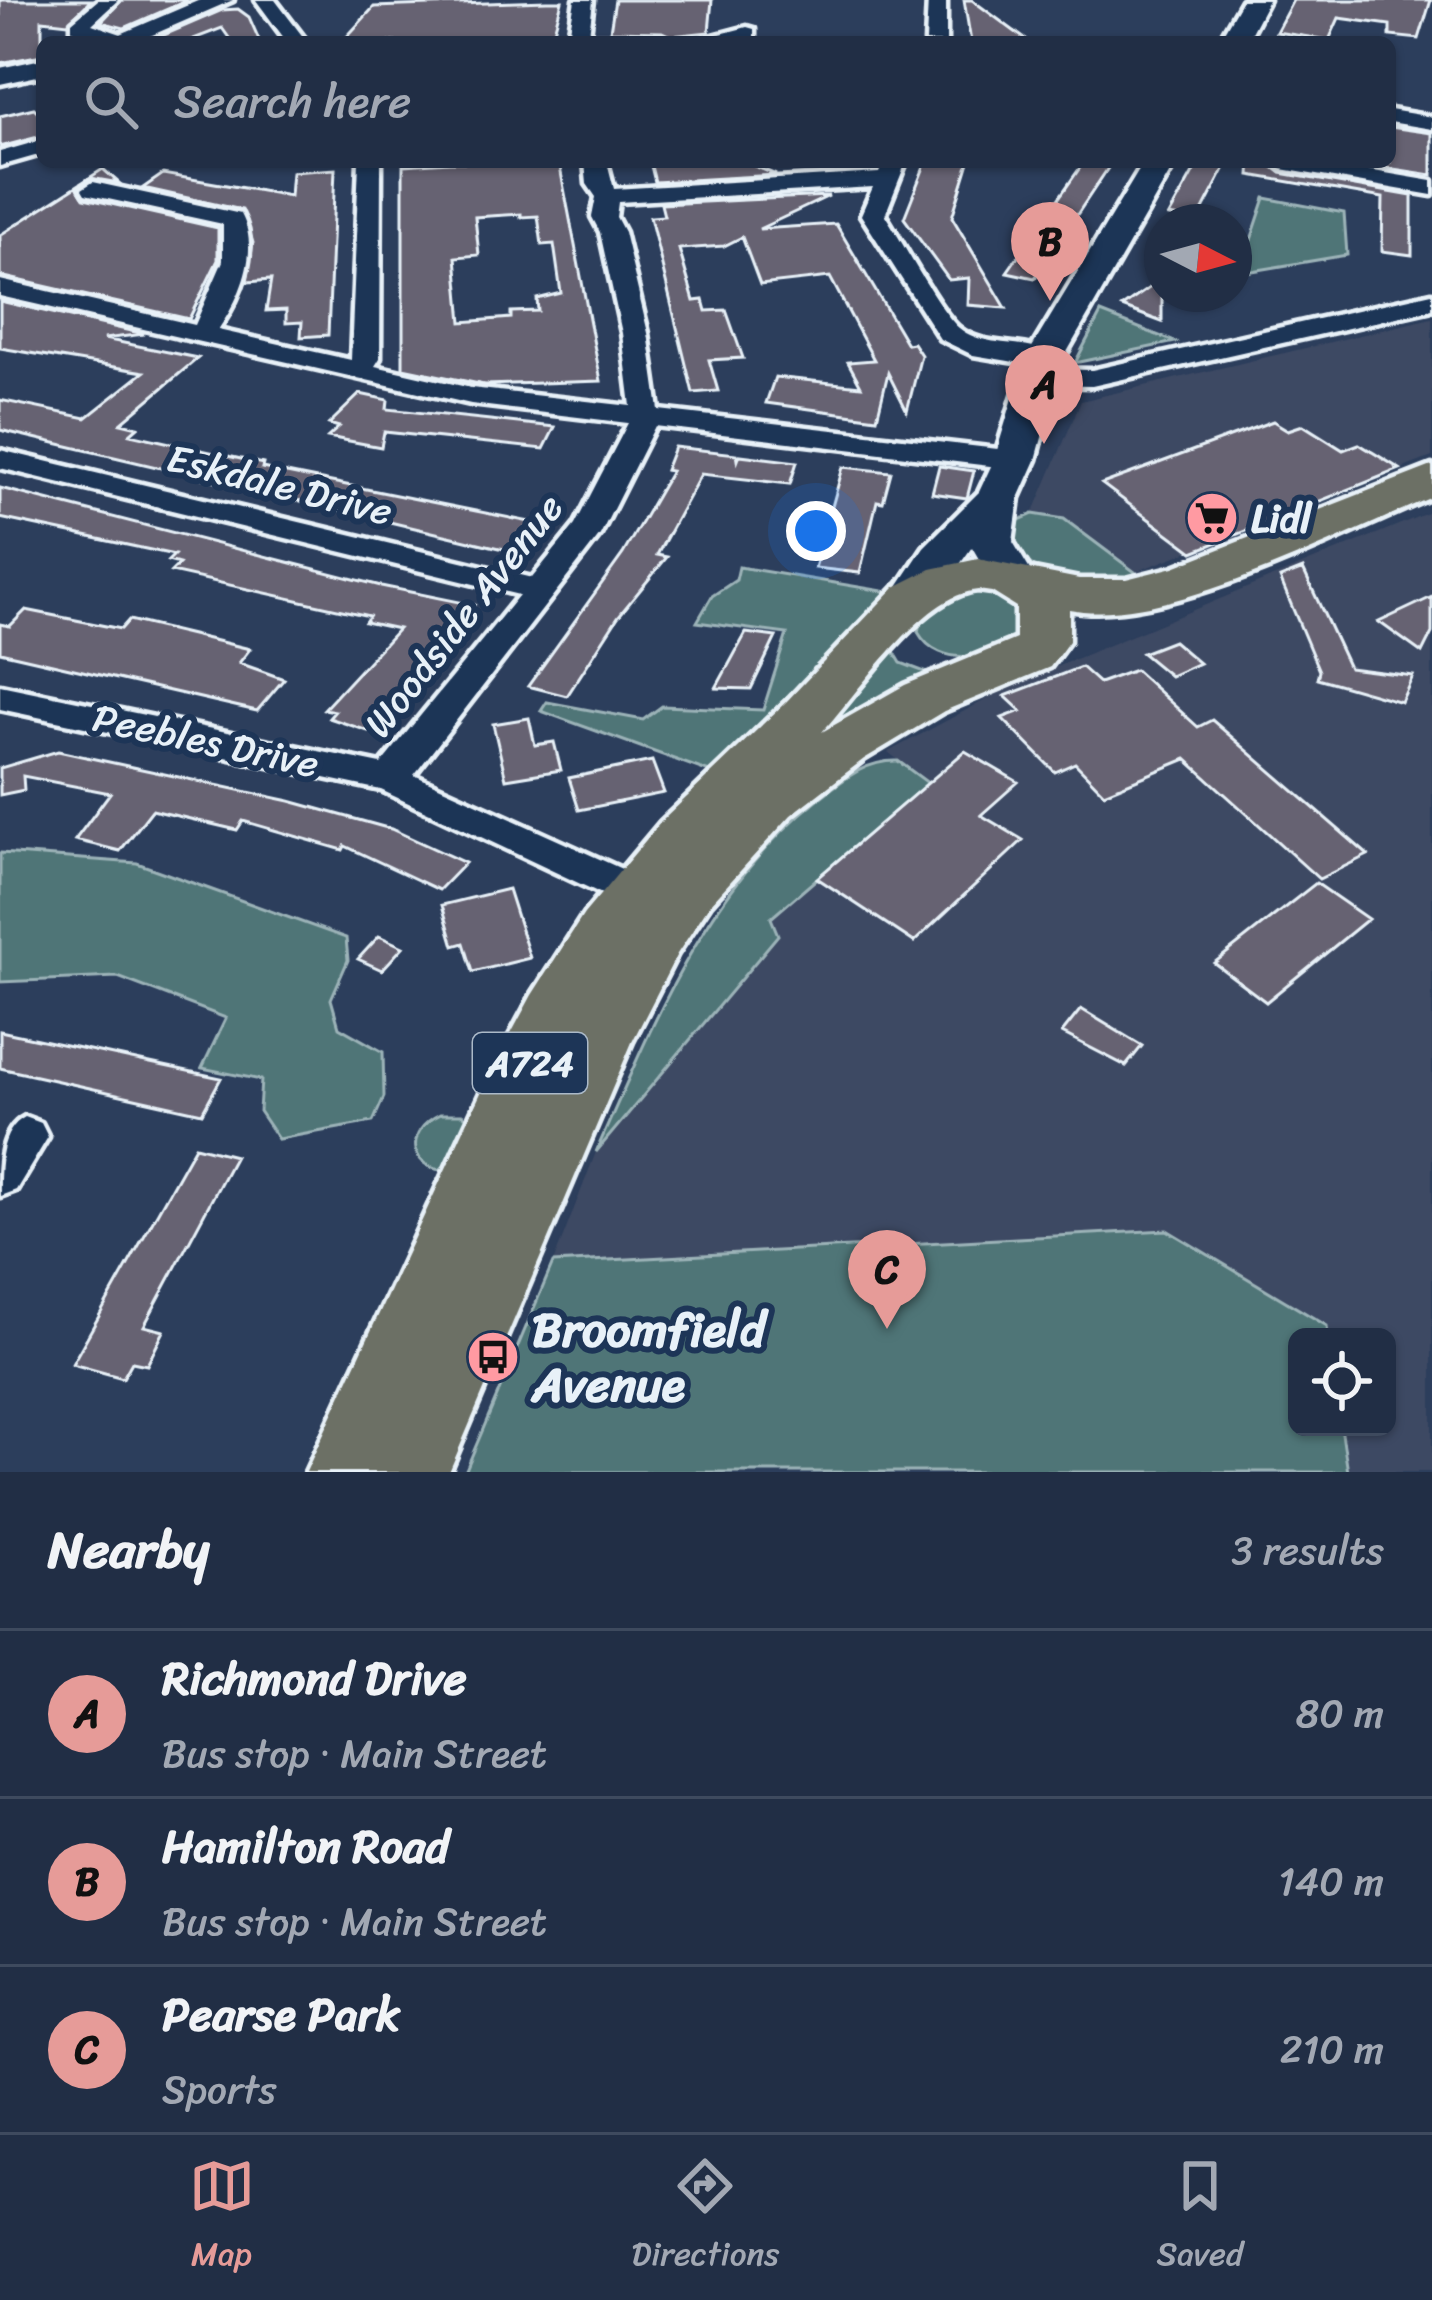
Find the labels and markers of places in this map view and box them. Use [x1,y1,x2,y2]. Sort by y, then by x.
pin: B [1011,202,1089,301]
pin: A [1005,345,1083,444]
place label: Lidl [1251,484,1313,553]
supermarket icon: Lidl [1184,490,1240,546]
pin: C [848,1230,926,1329]
place label: Broomfield Avenue [530,1287,769,1427]
bus stop icon: Broomfield Avenue [465,1329,521,1385]

